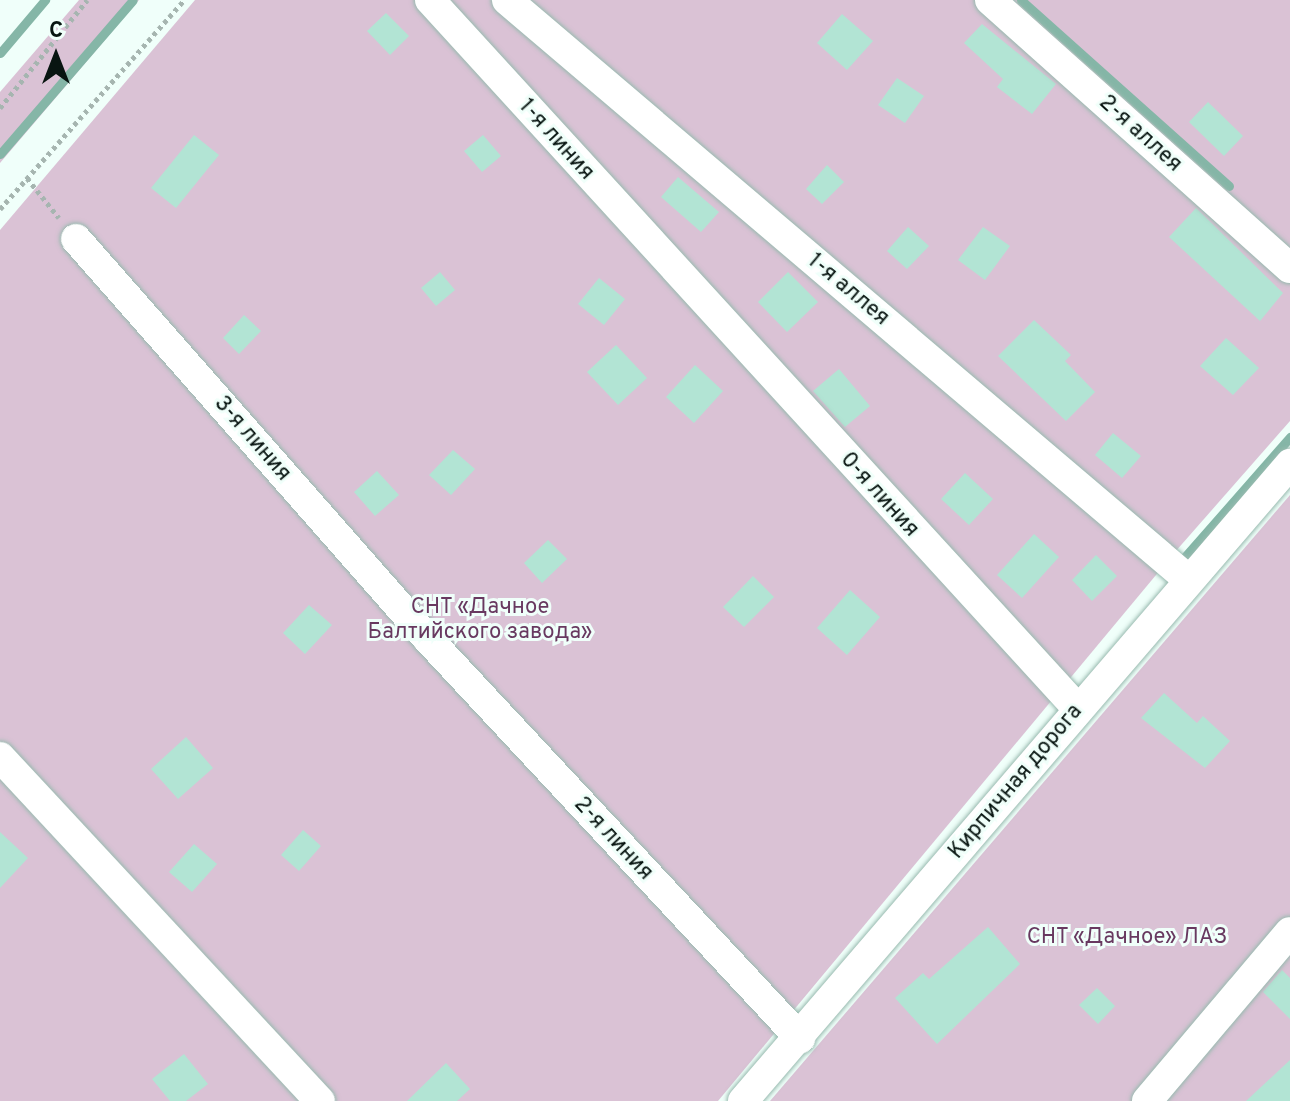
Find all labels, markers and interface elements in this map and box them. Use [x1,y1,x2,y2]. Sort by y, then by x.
north arrow [16,16,96,96]
text: С [49,18,63,45]
street label: 2-я аллея [1093,90,1187,178]
street label: 1-я линия [513,94,599,186]
street label: 1-я аллея [802,248,894,332]
street label: 3-я линия [208,391,296,487]
street label: 0-я линия [834,447,924,543]
park label: СНТ «Дачное Балтийского завода» [368,594,592,646]
street label: Кирпичная дорога [944,699,1088,865]
street label: 2-я линия [568,792,658,886]
park label: СНТ «Дачное» ЛАЗ [1026,925,1228,951]

